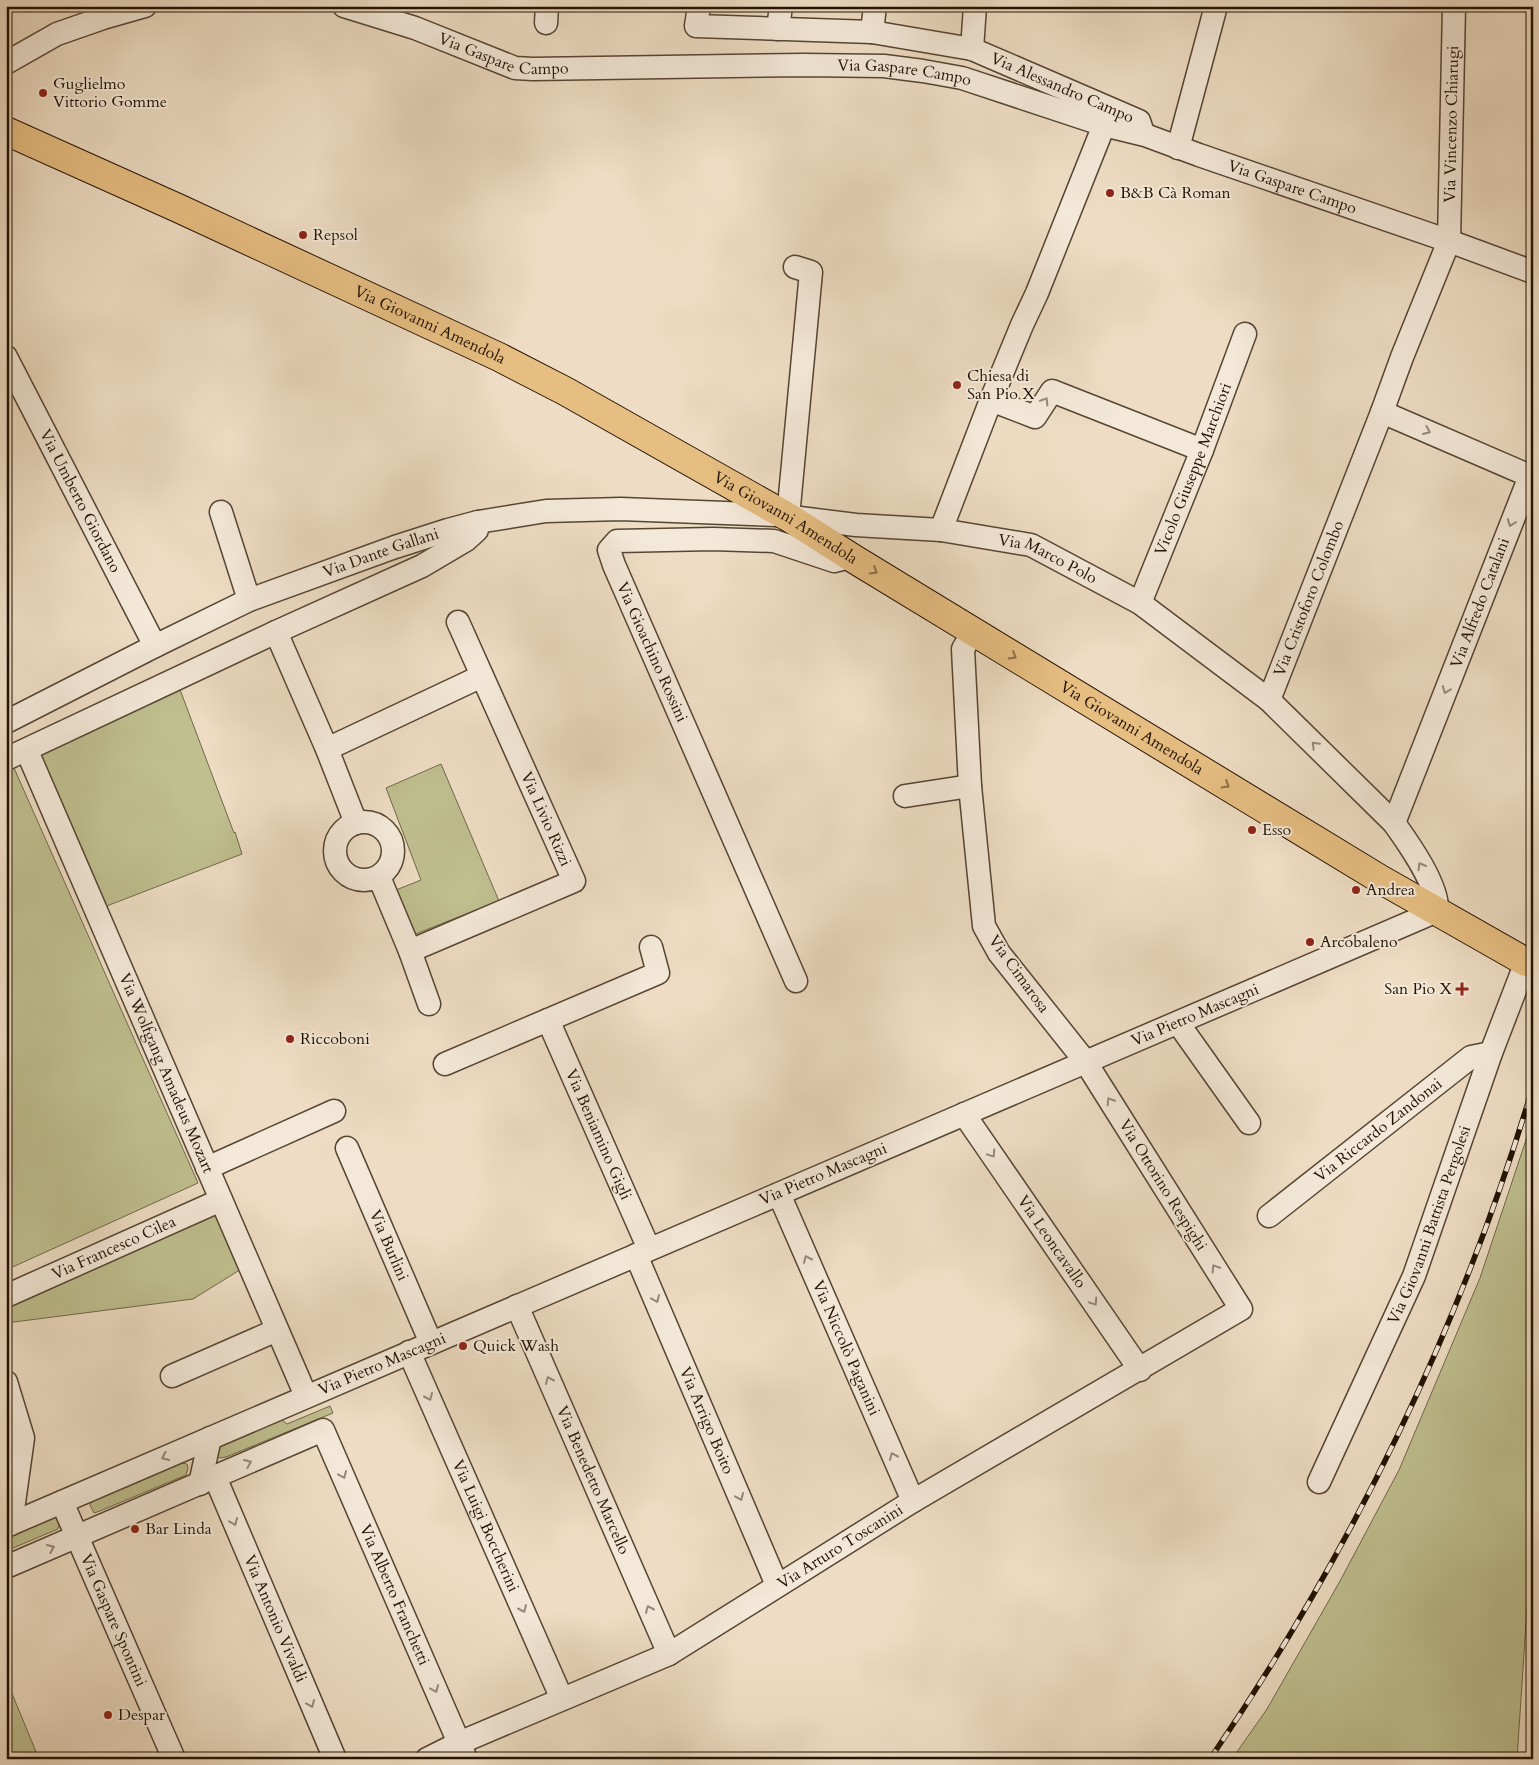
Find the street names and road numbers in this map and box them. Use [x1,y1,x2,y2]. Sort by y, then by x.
street label: Via Gaspare Campo [435,27,569,80]
street label: Via Vincenzo Chiarugi [1439,45,1464,203]
street label: Via Alessandro Campo [987,47,1138,129]
street label: Via Gaspare Campo [837,54,975,92]
street label: Via Gaspare Campo [1225,155,1360,220]
street label: Via Giovanni Amendola [350,280,509,370]
street label: Vicolo Giuseppe Marchiori [1149,379,1237,559]
street label: Via Umberto Giordano [34,425,127,577]
street label: Via Giovanni Amendola [709,466,862,570]
street label: Via Cristoforo Colombo [1268,517,1349,680]
street label: Via Dante Gallani [320,522,442,583]
street label: Via Marco Polo [996,529,1101,589]
street label: Via Alfredo Catalani [1445,534,1515,671]
street label: Via Gioachino Rossini [611,578,693,726]
street label: Via Giovanni Amendola [1056,676,1208,780]
street label: Via Livio Rizzi [515,768,577,870]
street label: Via Cimarosa [983,931,1055,1018]
street label: Via Wolfgang Amadeus Mozart [113,970,219,1177]
street label: Via Pietro Mascagni [1128,978,1263,1052]
street label: Via Beniamino Gigli [560,1065,637,1204]
street label: Via Riccardo Zandonai [1310,1073,1447,1187]
street label: Via Ottorino Respighi [1114,1115,1213,1255]
street label: Via Giovanni Battista Pergolesi [1382,1122,1476,1328]
street label: Via Pietro Mascagni [756,1137,891,1211]
street label: Via Leoncavallo [1012,1191,1092,1293]
street label: Via Burlini [364,1206,414,1285]
street label: Via Francesco Cilea [48,1211,179,1285]
street label: Via Niccolò Paganini [807,1277,886,1419]
street label: Via Pietro Mascagni [315,1327,450,1401]
street label: Via Arrigo Boito [674,1363,740,1478]
street label: Via Benedetto Marcello [551,1402,635,1558]
street label: Via Luigi Boccherini [447,1456,525,1596]
street label: Via Arturo Toscanini [773,1499,908,1594]
street label: Via Alberto Franchetti [354,1521,435,1669]
street label: Via Gaspare Spontini [75,1550,152,1691]
street label: Via Antonio Vivaldi [238,1552,312,1686]

